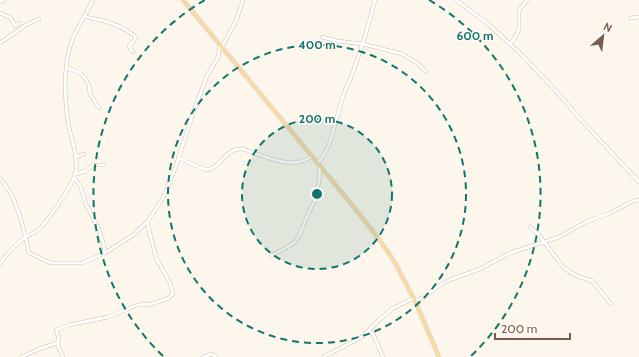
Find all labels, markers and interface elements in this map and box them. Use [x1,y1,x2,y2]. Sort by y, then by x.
north arrow [583,16,623,56]
text: N [601,19,614,35]
text: 600 m [457,28,493,43]
text: 400 m [298,37,336,52]
text: 200 m [299,111,335,126]
centre of rings [310,187,324,201]
scale bar [495,315,570,341]
text: 200 m [501,321,537,336]

